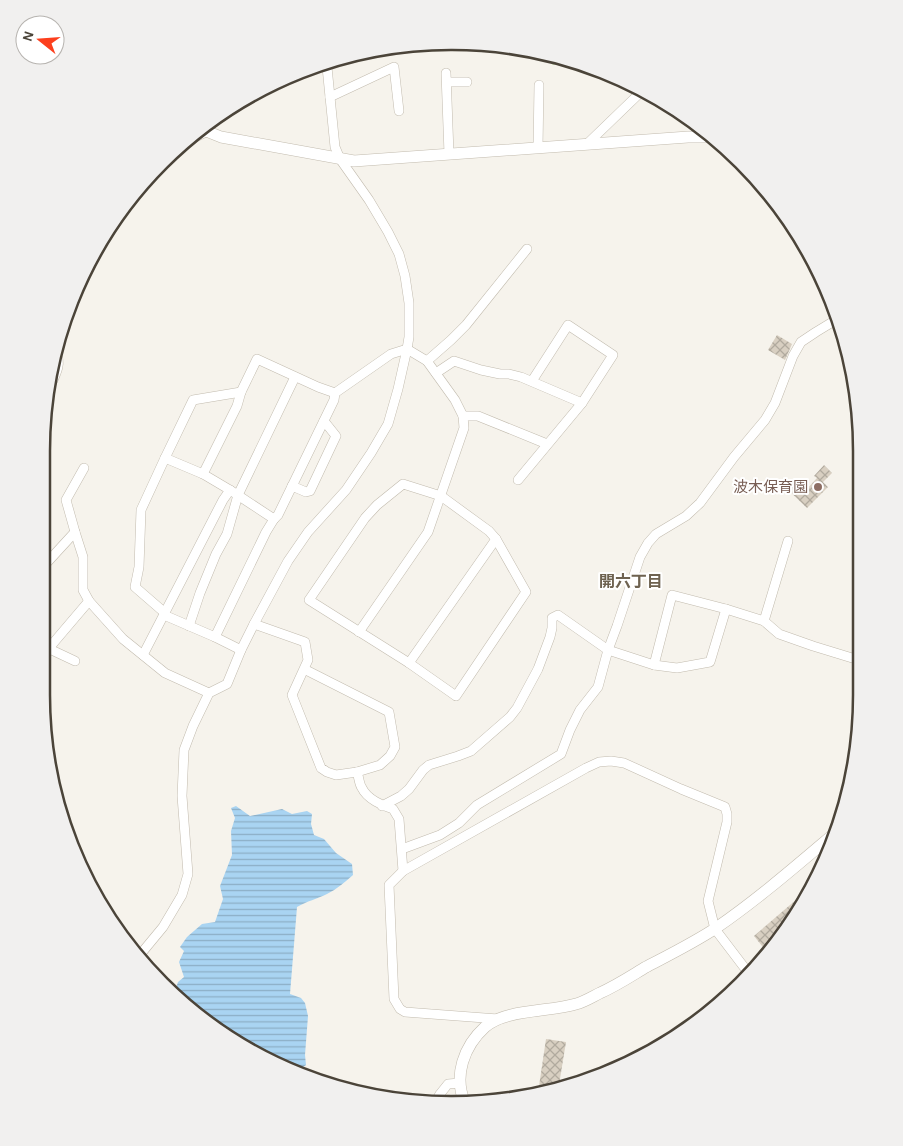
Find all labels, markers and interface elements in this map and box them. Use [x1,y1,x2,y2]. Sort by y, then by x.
north arrow [15,15,65,65]
text: N [20,30,37,43]
place label: 波木保育園 [733,479,808,495]
marker: 波木保育園 [812,481,824,493]
district label: 開六丁目 [599,573,663,590]

